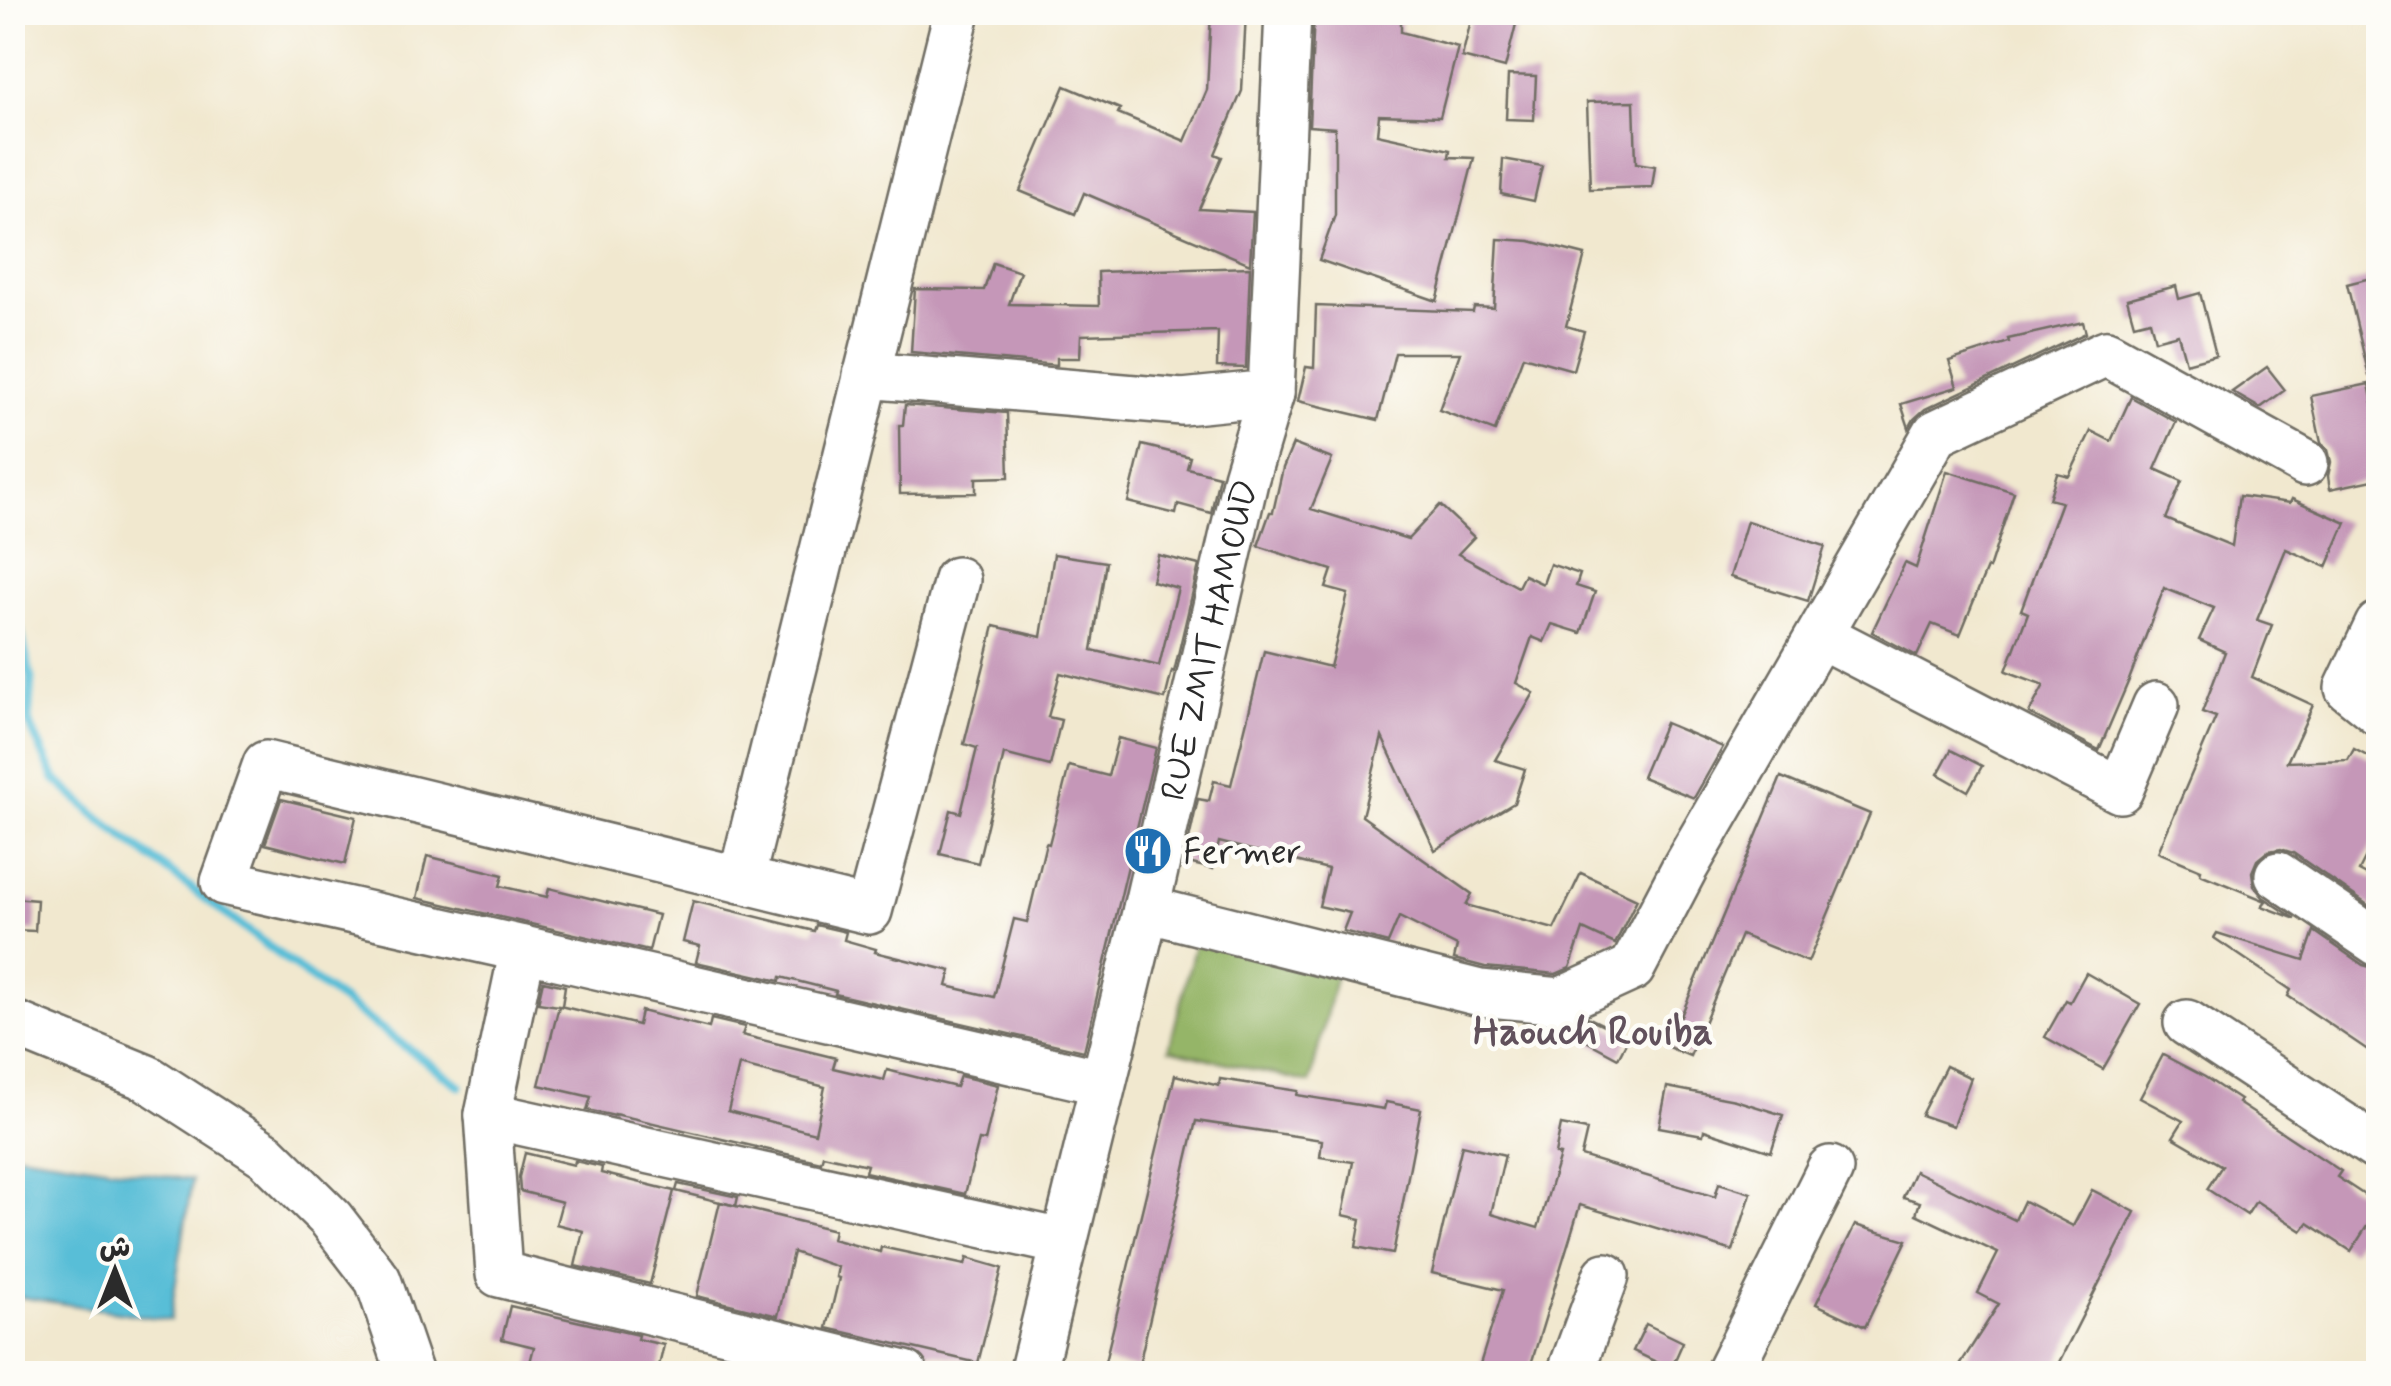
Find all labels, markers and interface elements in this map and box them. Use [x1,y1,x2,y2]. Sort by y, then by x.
street label: RUE ZMIT HAMOUD [1151,475,1270,805]
restaurant icon: Fermer [1122,825,1174,877]
place label: Fermer [1183,830,1301,876]
district label: Haouch Rouiba [1473,1007,1713,1059]
north arrow [65,1221,165,1321]
text: ش [100,1230,130,1267]

